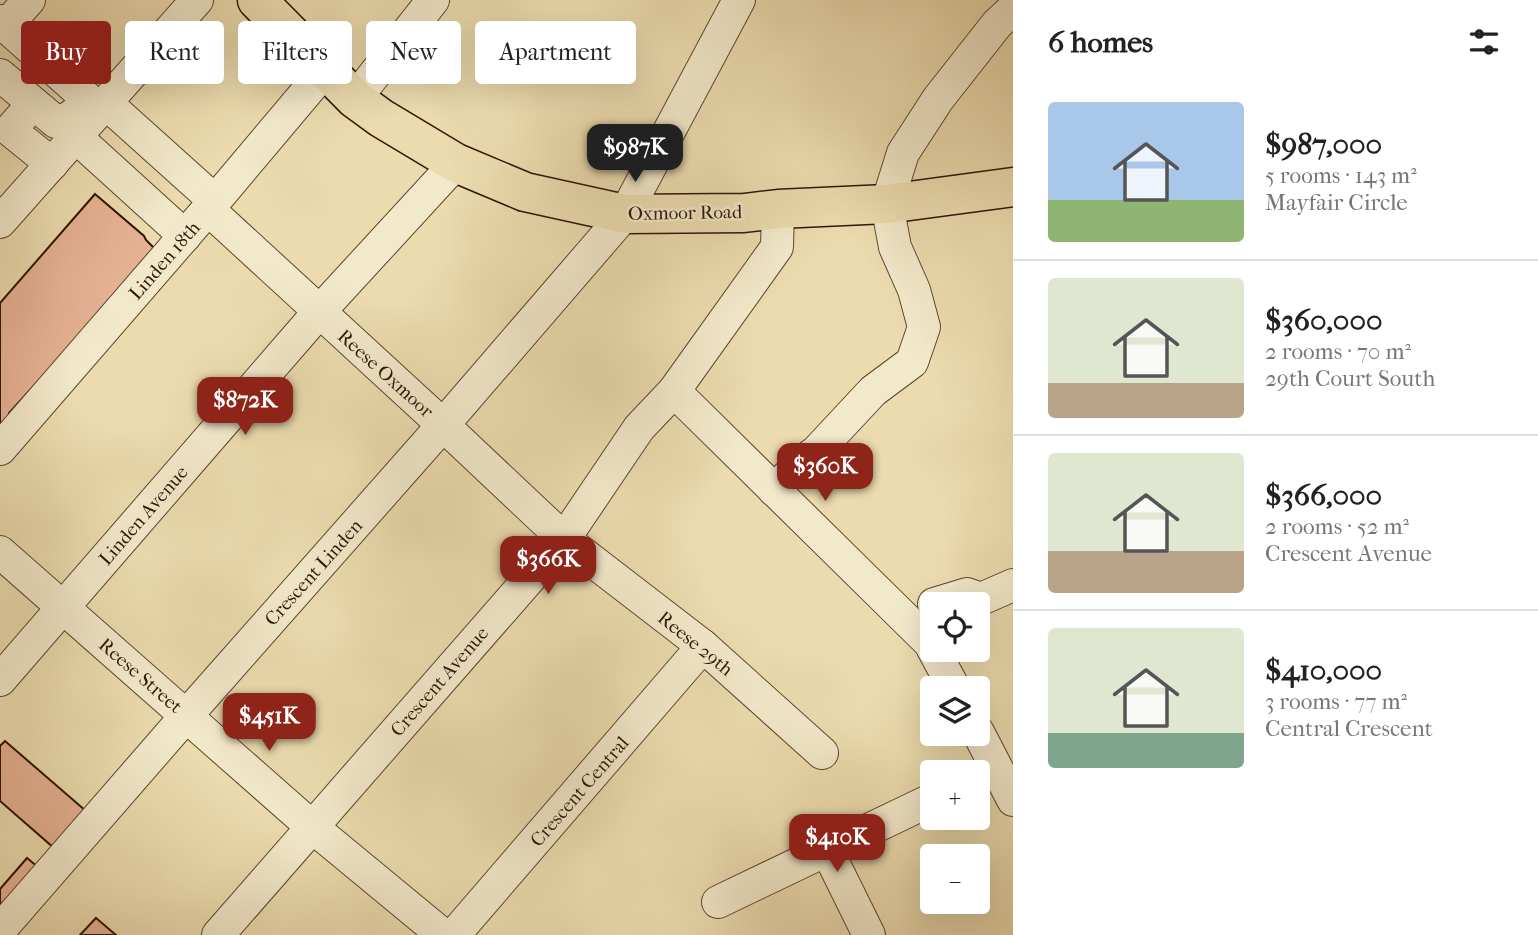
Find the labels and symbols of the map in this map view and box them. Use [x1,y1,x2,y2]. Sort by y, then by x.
pin: $987K [586,124,684,184]
street label: Oxmoor Road [628,201,743,225]
street label: Linden 18th [125,217,205,304]
street label: Reese Oxmoor [333,325,438,423]
pin: $872K [196,378,294,437]
pin: $360K [776,444,874,503]
street label: Linden Avenue [95,462,193,570]
street label: Crescent Linden [260,515,367,630]
pin: $366K [499,536,597,596]
street label: Reese 29th [653,607,738,681]
street label: Crescent Avenue [386,622,493,741]
street label: Reese Street [94,634,187,718]
pin: $451K [220,694,318,753]
street label: Crescent Central [526,732,634,851]
pin: $410K [788,814,886,874]

